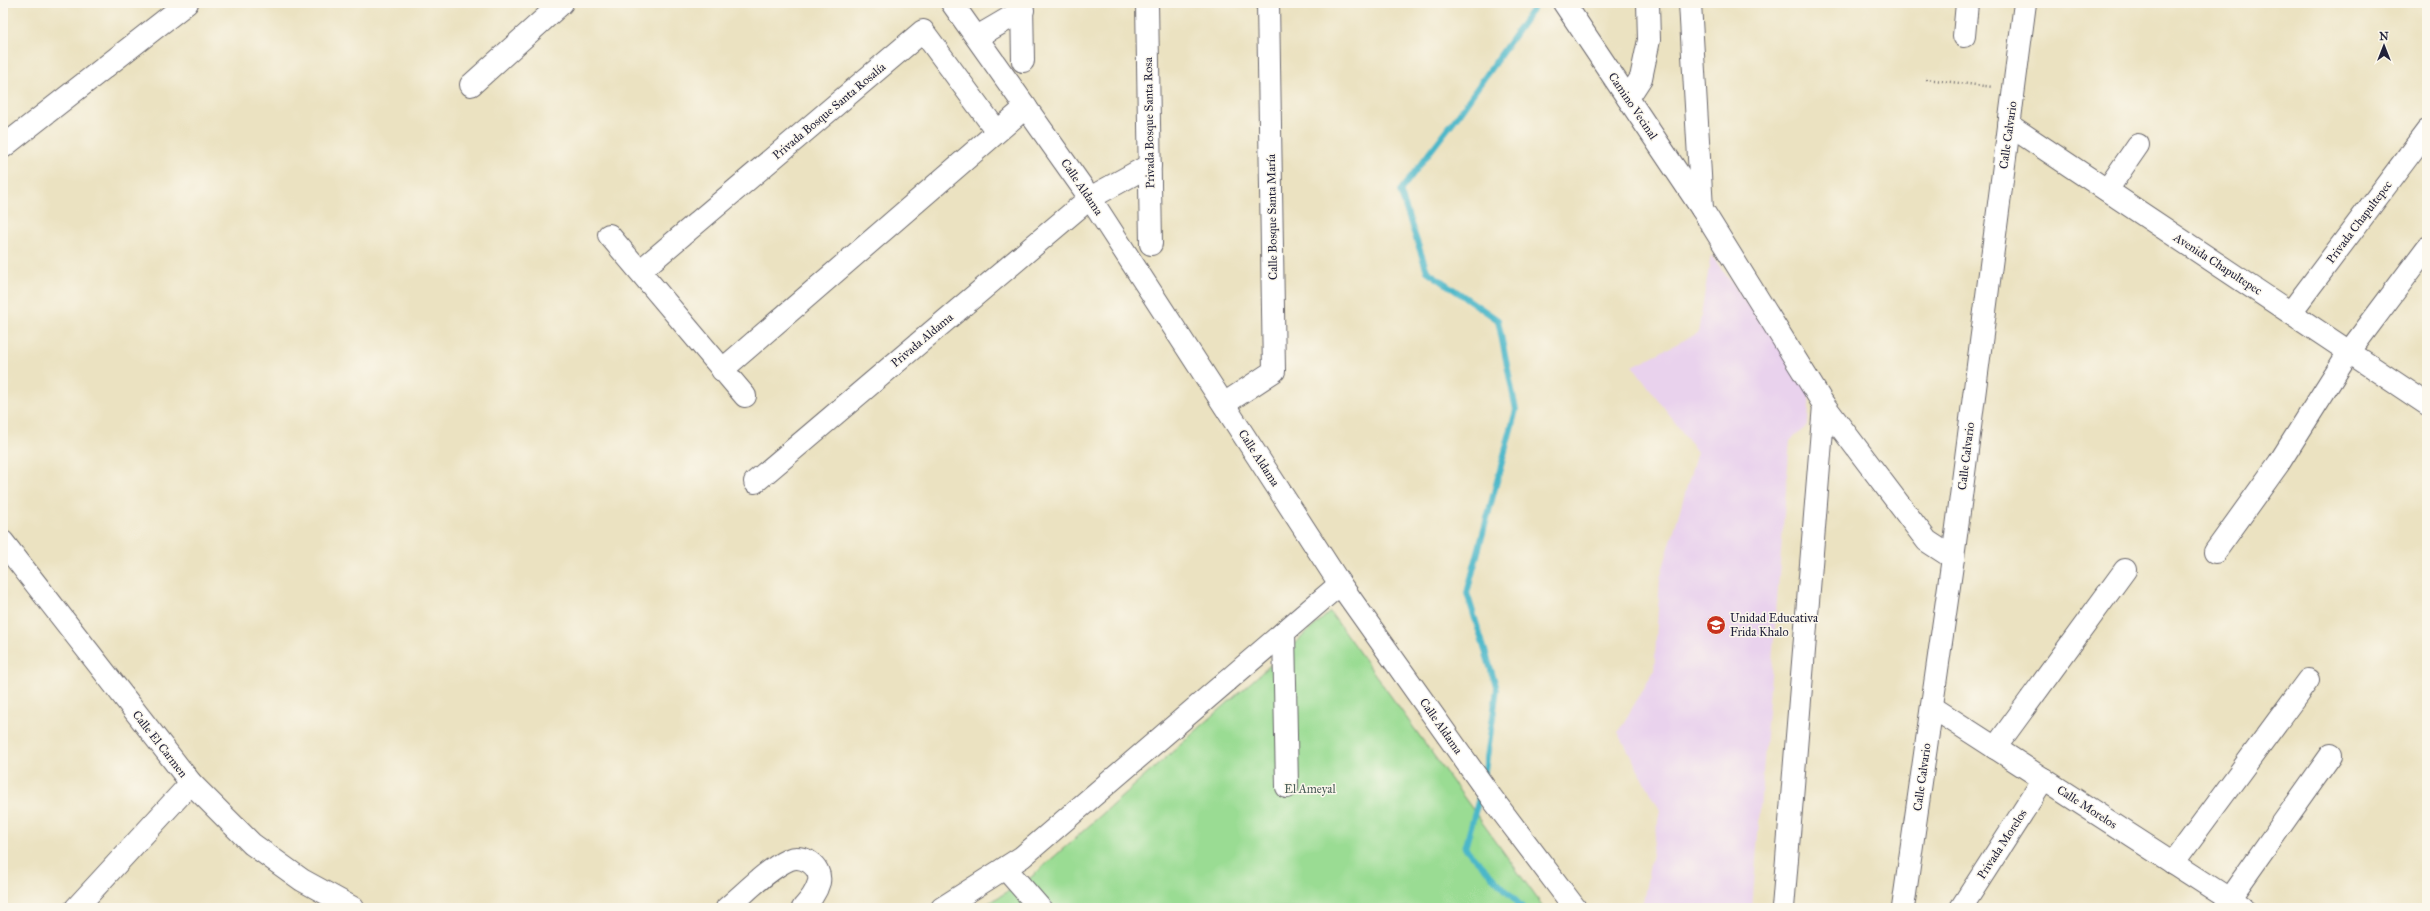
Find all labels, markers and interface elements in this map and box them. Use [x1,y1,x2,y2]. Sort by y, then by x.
north arrow [2364,26,2404,66]
text: N [2379,30,2389,43]
street label: Privada Bosque Santa Rosa [1141,56,1158,189]
street label: Privada Bosque Santa Rosalía [770,59,890,163]
street label: Camino Vecinal [1606,70,1661,143]
street label: Calle Calvario [1996,100,2020,170]
street label: Calle Bosque Santa María [1264,153,1281,280]
street label: Calle Aldama [1058,156,1106,219]
street label: Privada Chapultepec [2323,178,2395,266]
street label: Avenida Chapultepec [2170,230,2265,298]
street label: Privada Aldama [888,309,957,370]
street label: Calle Calvario [1955,421,1977,491]
street label: Calle Aldama [1235,427,1283,490]
place label: Unidad Educativa Frida Khalo [1730,611,1819,639]
school or university icon: Unidad Educativa Frida Khalo [1705,614,1727,636]
street label: Calle Aldama [1417,695,1466,757]
street label: Calle El Carmen [130,708,191,781]
street label: Calle Calvario [1910,742,1934,812]
park label: El Ameyal [1284,782,1336,796]
street label: Calle Morelos [2054,782,2120,832]
street label: Privada Morelos [1974,806,2030,882]

